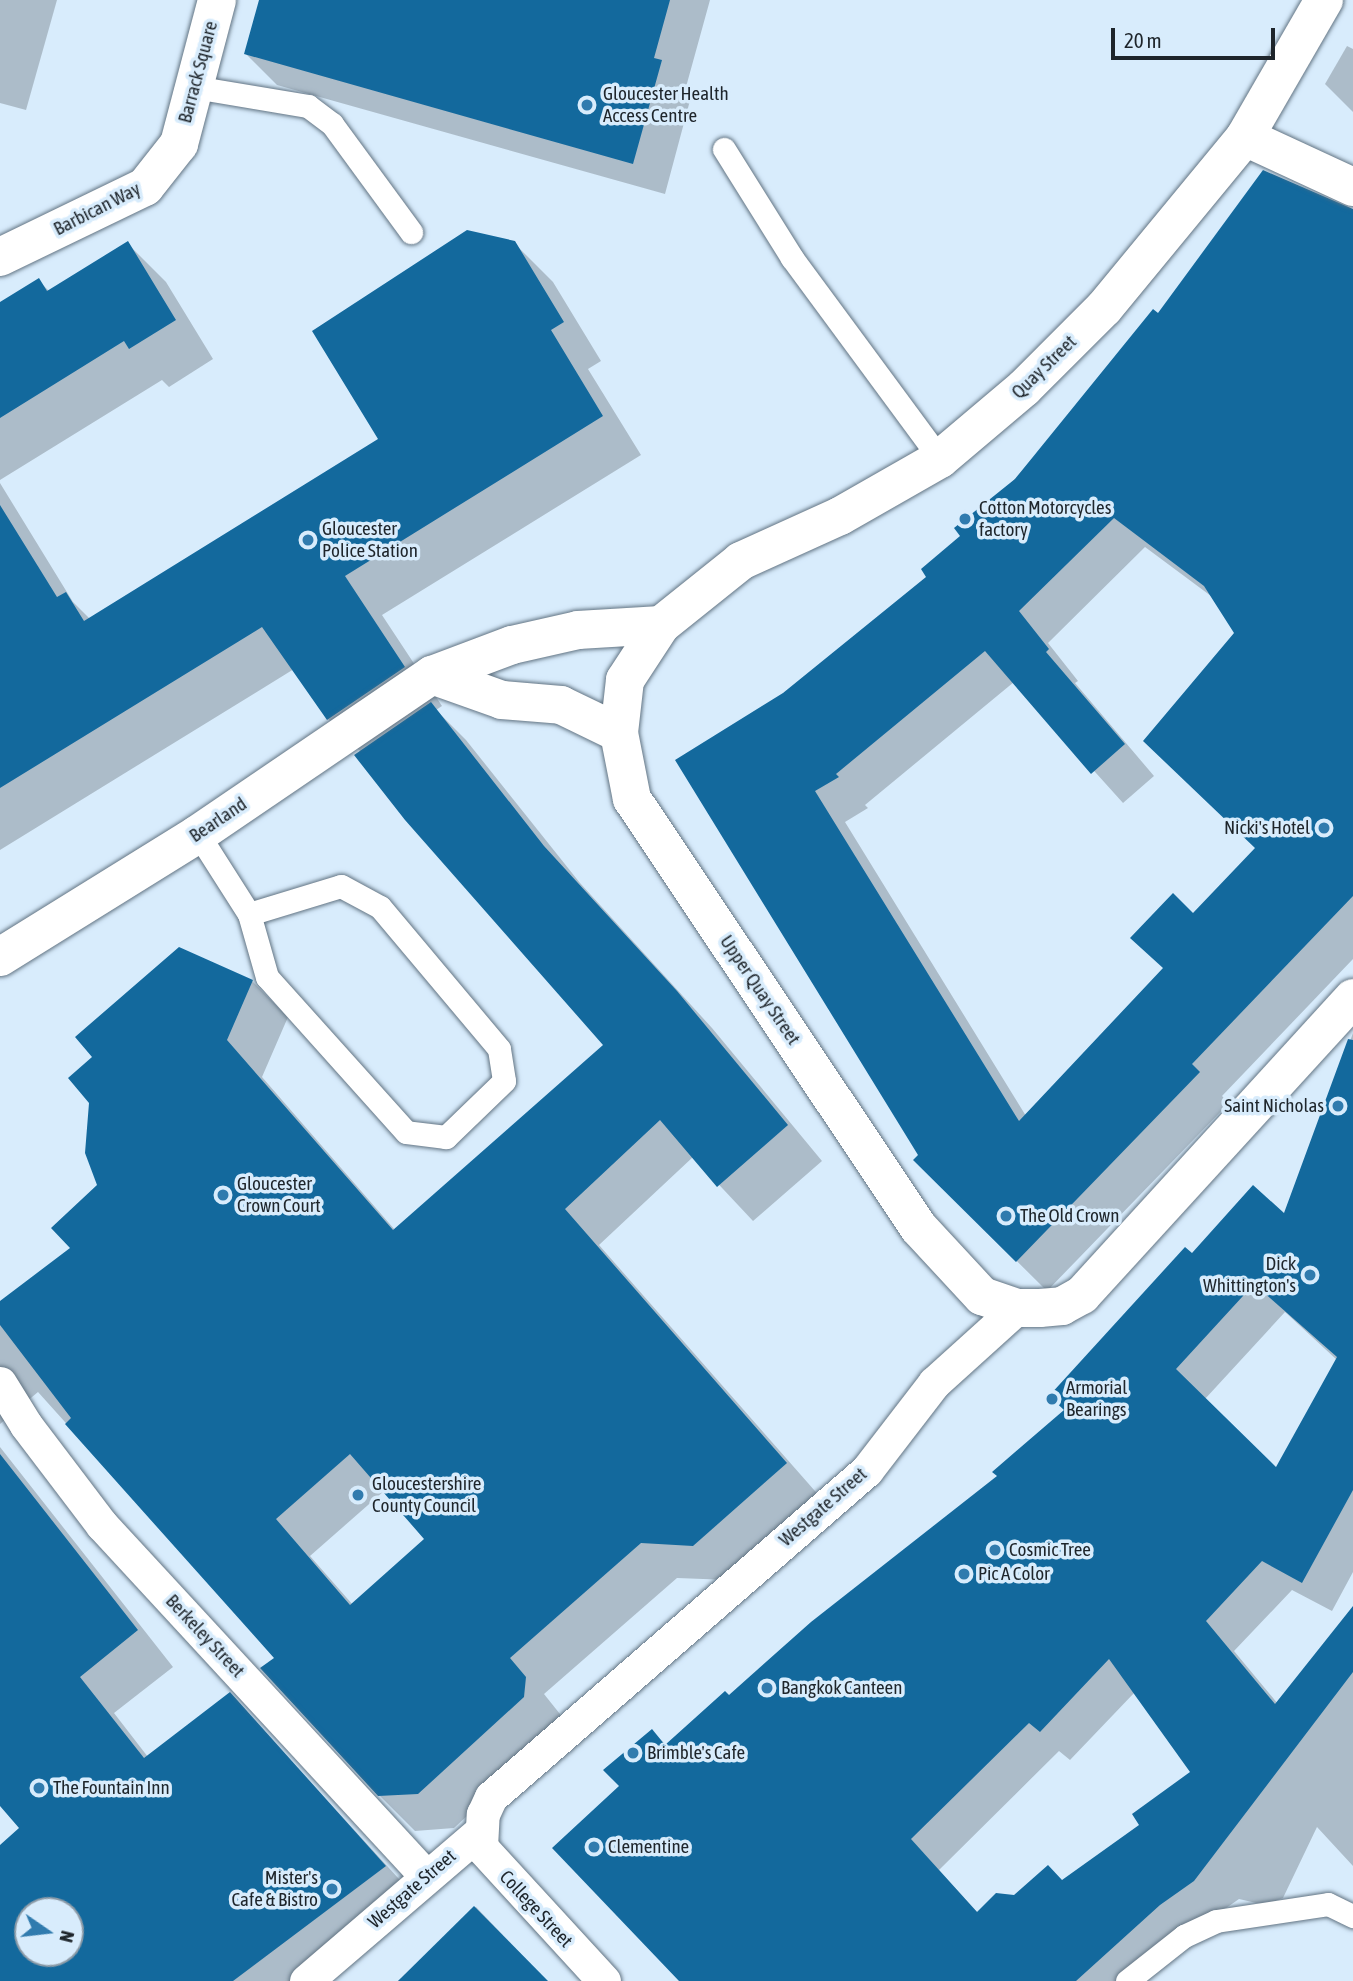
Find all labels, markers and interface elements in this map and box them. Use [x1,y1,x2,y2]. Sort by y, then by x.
scale bar [1115,14,1280,58]
street label: Barrack Square [173,18,223,126]
text: 20 m [1124,28,1162,52]
place label: Gloucester Health Access Centre [603,83,729,127]
marker: Gloucester Health Access Centre [577,95,597,115]
street label: Barbican Way [50,177,144,241]
street label: Quay Street [1007,331,1081,403]
place label: Cotton Motorcycles factory [979,497,1111,541]
marker: Cotton Motorcycles factory [957,511,973,527]
place label: Gloucester Police Station [322,518,418,562]
marker: Gloucester Police Station [300,532,316,548]
street label: Bearland [185,793,251,847]
place label: Nicki's Hotel [1224,817,1310,839]
marker: Nicki's Hotel [1316,820,1332,836]
street label: Upper Quay Street [715,931,805,1049]
place label: Saint Nicholas [1224,1095,1324,1117]
marker: Saint Nicholas [1330,1098,1346,1114]
place label: Gloucester Crown Court [237,1173,321,1217]
marker: Gloucester Crown Court [215,1187,231,1203]
place label: The Old Crown [1020,1205,1119,1227]
marker: The Old Crown [998,1208,1014,1224]
place label: Dick Whittington's [1203,1253,1296,1297]
marker: Dick Whittington's [1302,1267,1318,1283]
place label: Armorial Bearings [1066,1377,1127,1421]
marker: Armorial Bearings [1044,1391,1060,1407]
street label: Westgate Street [774,1463,872,1551]
place label: Gloucestershire County Council [372,1473,481,1517]
marker: Gloucestershire County Council [350,1487,366,1503]
place label: Cosmic Tree [1009,1539,1091,1561]
marker: Cosmic Tree [987,1542,1003,1558]
place label: Pic A Color [978,1563,1050,1585]
marker: Pic A Color [956,1566,972,1582]
street label: Berkeley Street [161,1590,249,1682]
place label: Bangkok Canteen [781,1677,902,1699]
marker: Bangkok Canteen [759,1680,775,1696]
place label: Brimble's Cafe [647,1742,745,1764]
marker: Brimble's Cafe [625,1745,641,1761]
place label: The Fountain Inn [53,1777,170,1799]
marker: The Fountain Inn [31,1780,47,1796]
place label: Clementine [608,1836,689,1858]
marker: Clementine [586,1839,602,1855]
street label: Westgate Street [363,1845,461,1933]
street label: College Street [495,1866,577,1952]
place label: Mister's Cafe & Bistro [232,1867,318,1911]
marker: Mister's Cafe & Bistro [324,1881,340,1897]
north arrow [14,1897,84,1967]
text: N [55,1928,79,1945]

